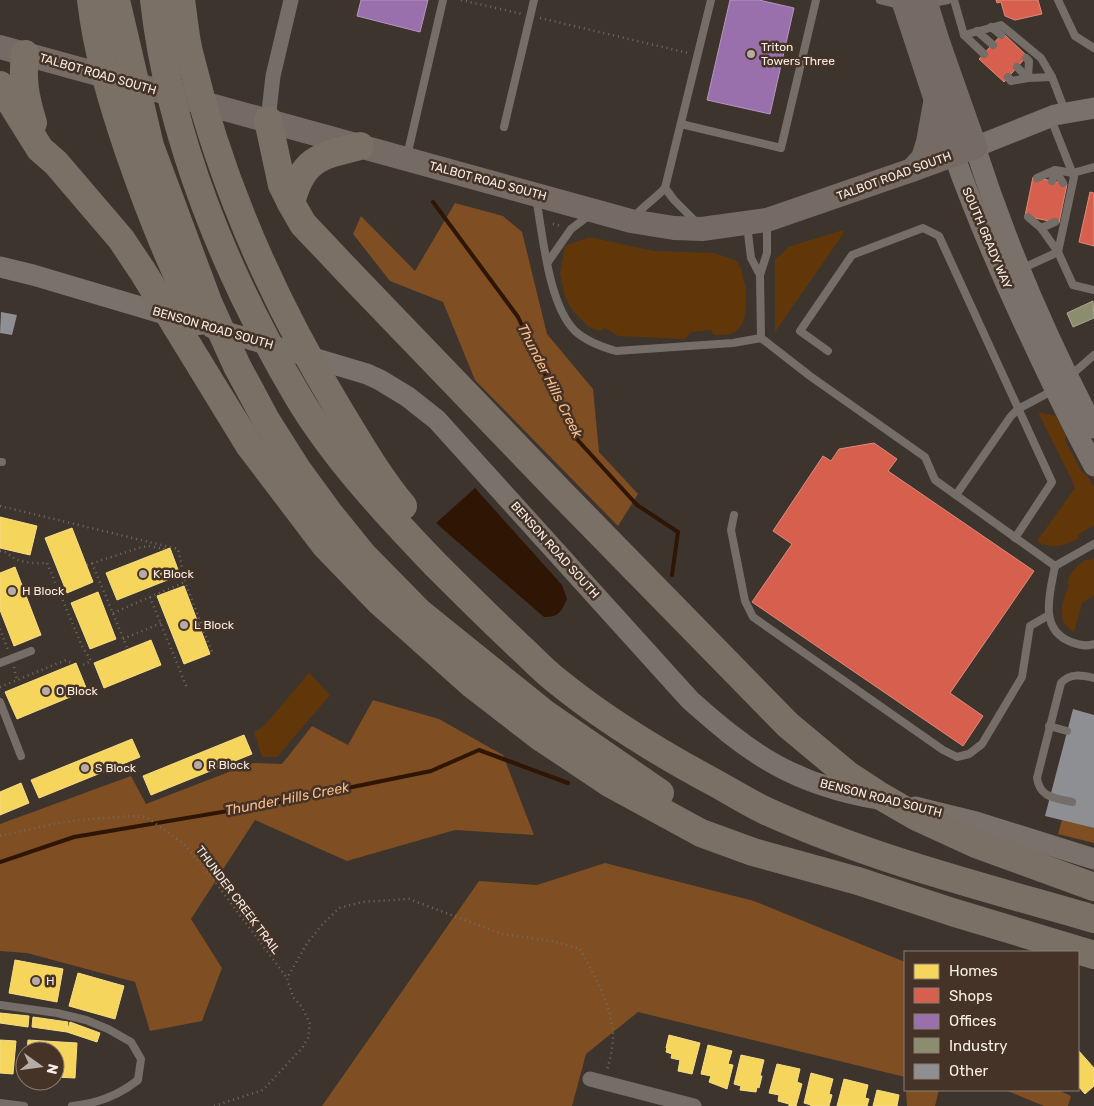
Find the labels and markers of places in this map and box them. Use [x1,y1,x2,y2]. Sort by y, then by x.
place label: Triton Towers Three [761,40,835,68]
marker: Triton Towers Three [745,48,757,60]
place label: K Block [153,567,194,581]
marker: K Block [137,568,149,580]
place label: H Block [22,584,65,598]
marker: H Block [6,585,18,597]
place label: L Block [194,618,235,632]
marker: L Block [178,619,190,631]
place label: O Block [56,684,99,698]
marker: O Block [40,685,52,697]
place label: R Block [208,758,250,772]
marker: R Block [192,759,204,771]
place label: S Block [95,761,137,775]
marker: S Block [79,762,91,774]
place label: H [46,974,55,988]
marker: H [30,975,42,987]

